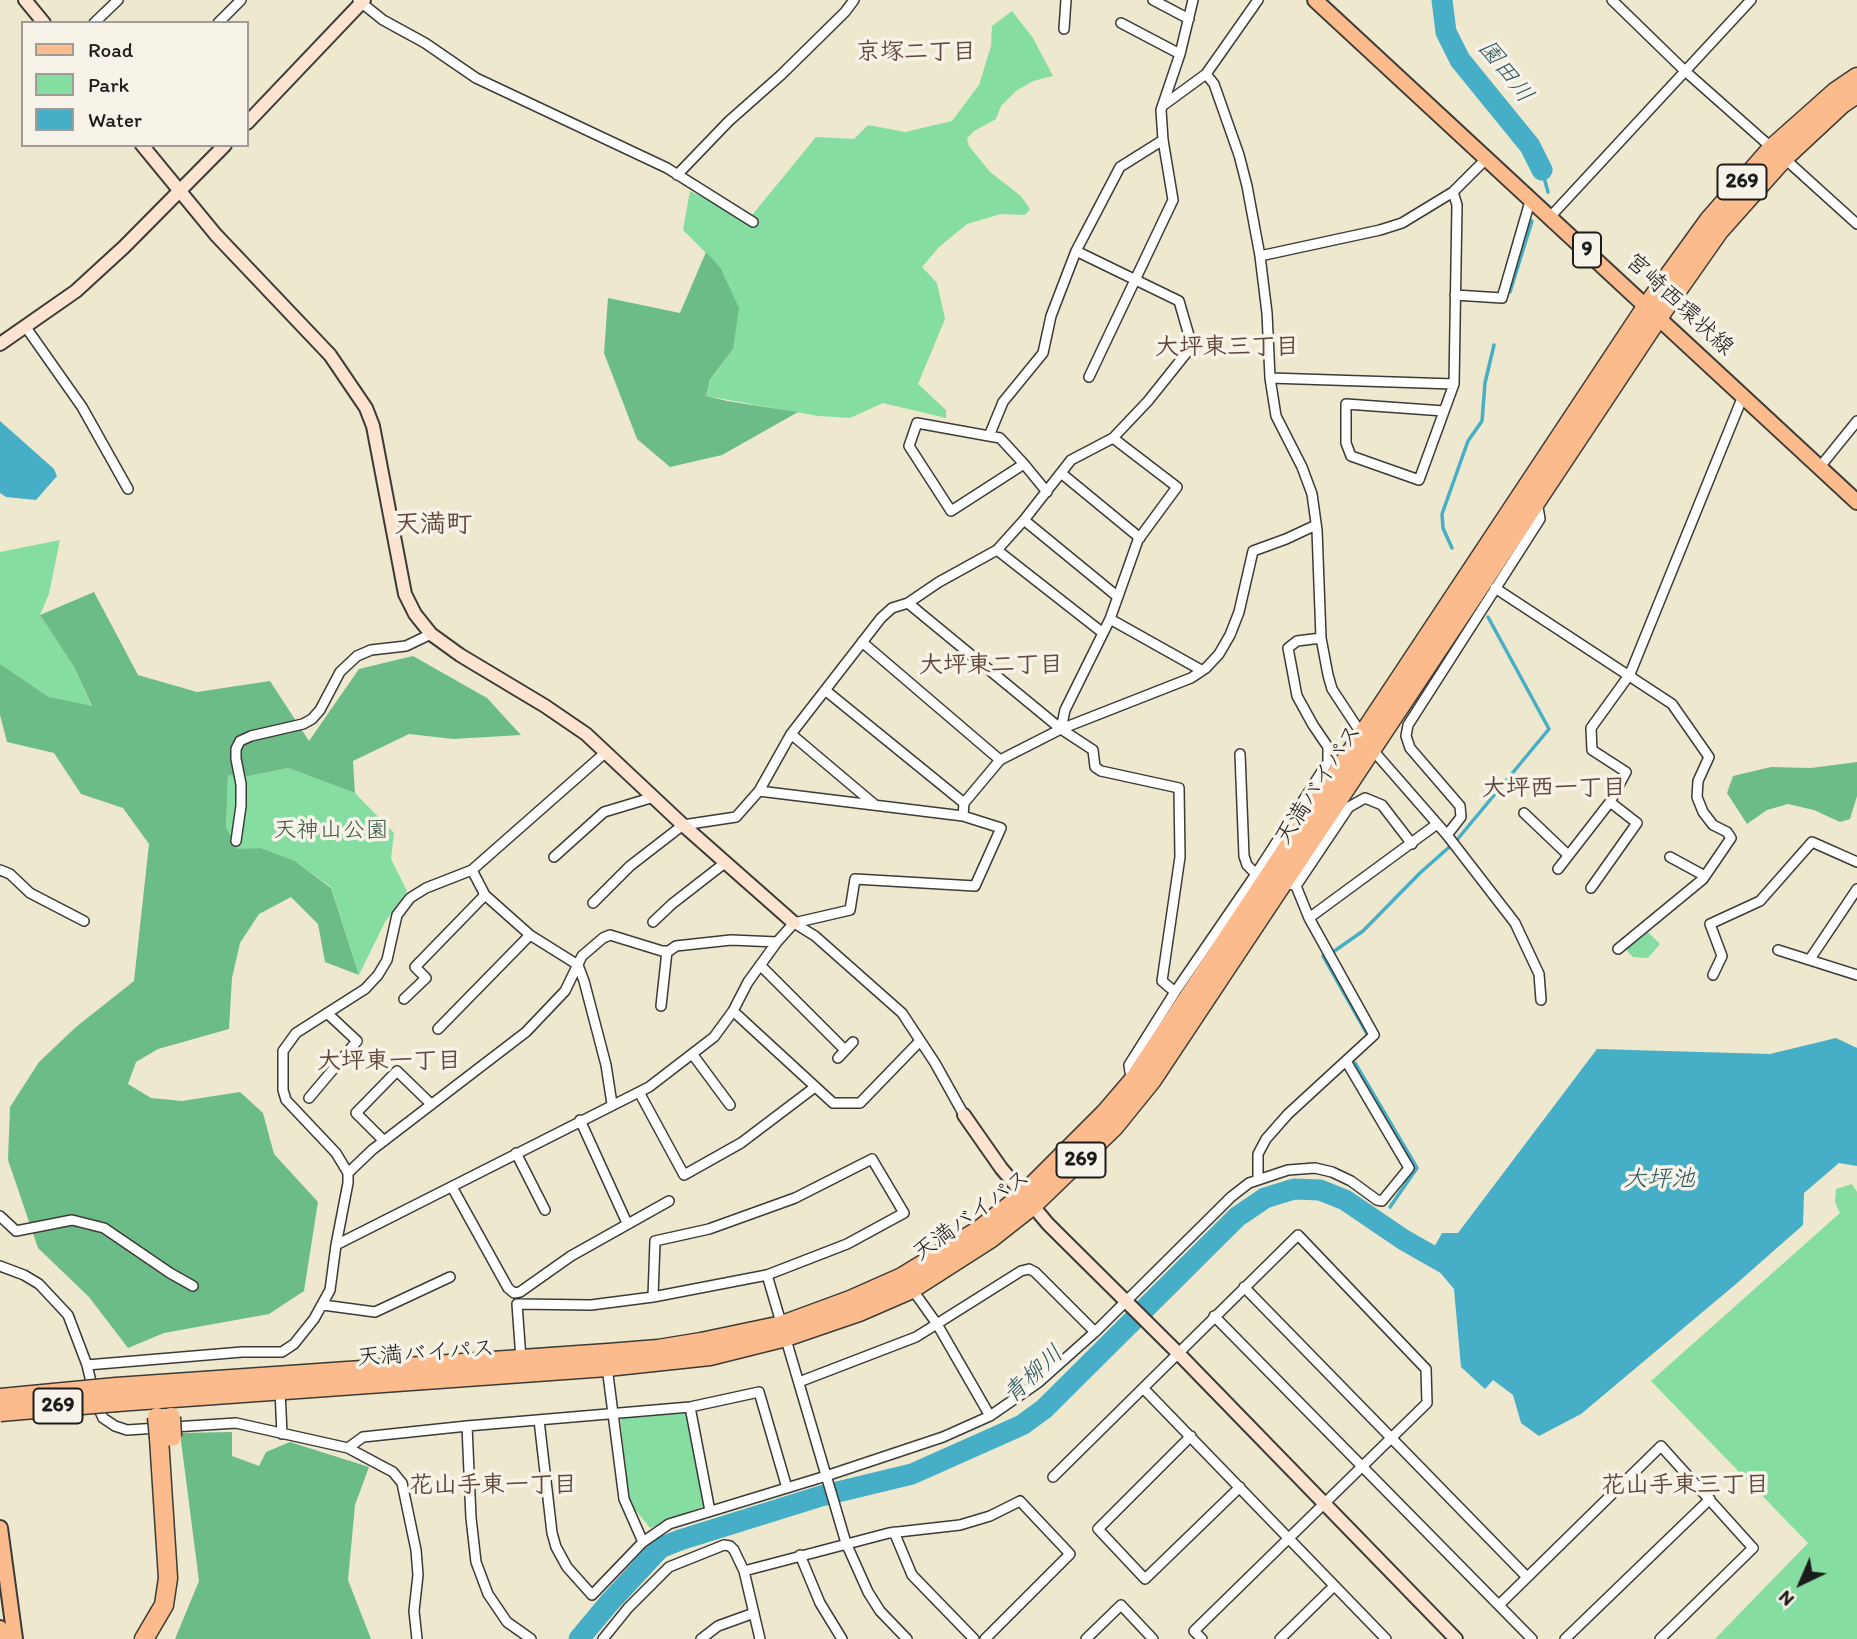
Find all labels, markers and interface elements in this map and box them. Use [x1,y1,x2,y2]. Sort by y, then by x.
legend [21,21,248,147]
water label: 園田川 [1471,35,1539,109]
text: Road [88,37,133,62]
district label: 京塚二丁目 [856,39,976,67]
text: Park [88,72,129,97]
text: Water [88,107,142,132]
road number: 269 [1718,164,1766,200]
road number: 9 [1573,232,1601,268]
street label: 宮崎西環状線 [1619,248,1739,362]
district label: 大坪東三丁目 [1155,334,1299,362]
district label: 天満町 [394,509,472,541]
district label: 大坪東二丁目 [919,652,1063,680]
street label: 天満バイパス [1270,720,1368,850]
district label: 大坪西一丁目 [1482,775,1626,803]
park label: 天神山公園 [274,817,388,845]
district label: 大坪東一丁目 [317,1048,461,1076]
road number: 269 [1056,1142,1106,1178]
street label: 天満バイパス [908,1164,1036,1268]
water label: 大坪池 [1623,1166,1695,1194]
street label: 天満バイパス [356,1335,496,1373]
water label: 青柳川 [998,1340,1070,1410]
road number: 269 [34,1388,82,1424]
district label: 花山手東一丁目 [409,1472,577,1500]
district label: 花山手東三丁目 [1601,1472,1769,1500]
north arrow [1766,1548,1836,1618]
text: N [1773,1586,1799,1611]

